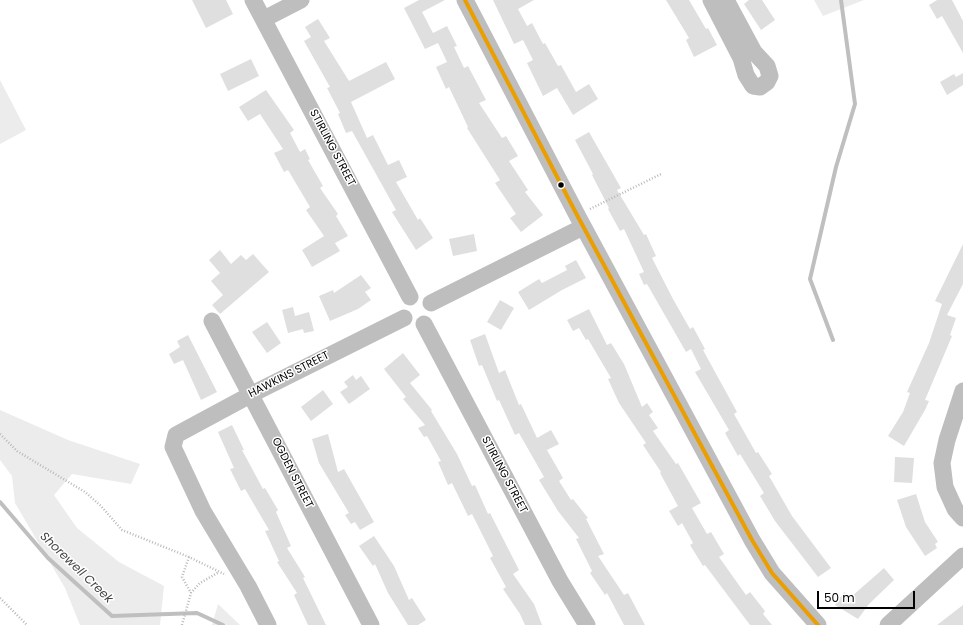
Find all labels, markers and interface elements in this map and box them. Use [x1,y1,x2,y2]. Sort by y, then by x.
street label: STIRLING STREET [306,107,358,189]
unlabelled marker [556,180,566,190]
street label: HAWKINS STREET [247,349,331,401]
street label: STIRLING STREET [478,434,530,516]
street label: OGDEN STREET [268,435,316,511]
water label: Shorewell Creek [37,530,115,606]
scale bar [819,583,917,609]
text: 50 m [824,589,855,606]

